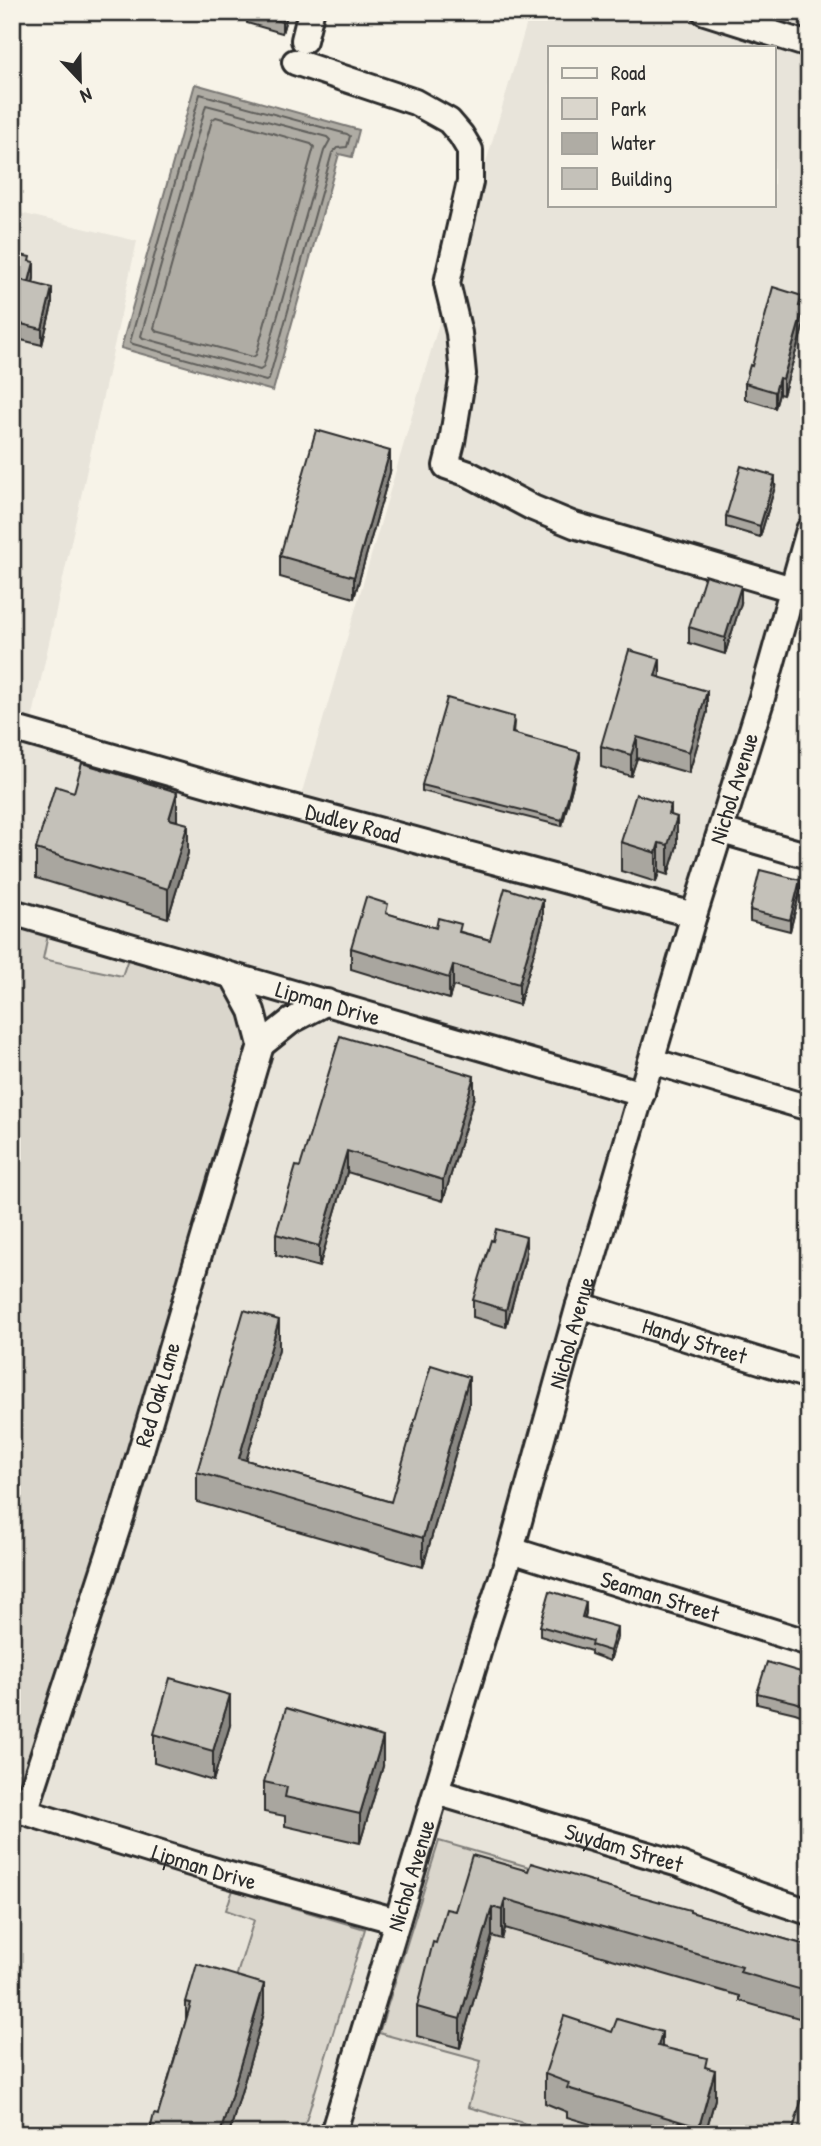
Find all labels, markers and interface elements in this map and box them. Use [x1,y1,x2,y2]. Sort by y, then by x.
north arrow [46,46,116,116]
legend [548,46,776,206]
text: Road [611,58,645,87]
text: N [77,82,96,110]
text: Park [611,94,646,123]
text: Water [611,128,656,157]
text: Building [611,164,672,193]
street label: Nichol Avenue [701,729,765,848]
street label: Dudley Road [302,795,404,850]
street label: Lipman Drive [272,973,384,1033]
street label: Nichol Avenue [540,1273,602,1392]
street label: Handy Street [639,1310,752,1371]
street label: Red Oak Lane [127,1338,187,1450]
street label: Seaman Street [597,1563,724,1629]
street label: Suydam Street [561,1815,688,1880]
street label: Nichol Avenue [379,1816,442,1935]
street label: Lipman Drive [148,1836,260,1897]

